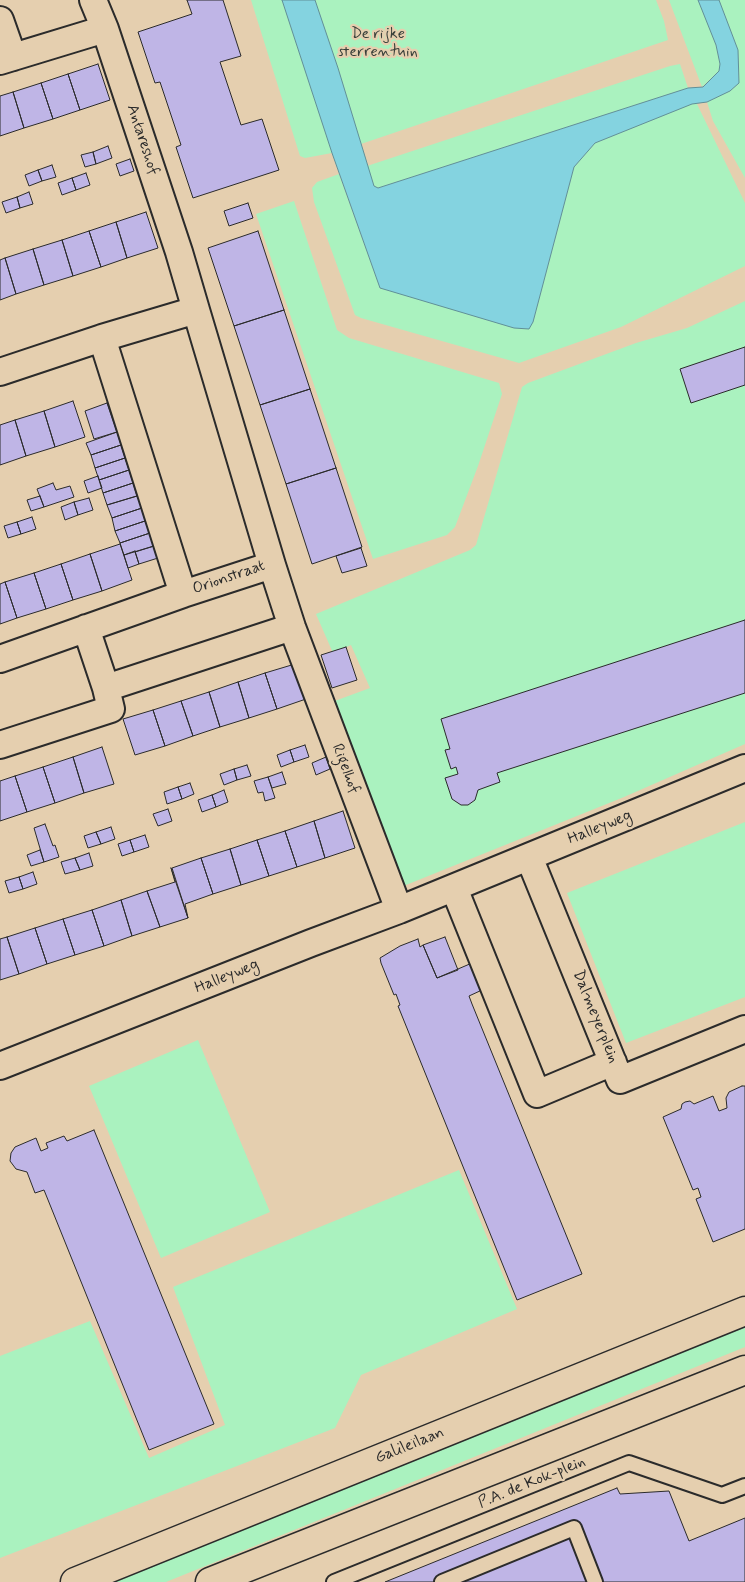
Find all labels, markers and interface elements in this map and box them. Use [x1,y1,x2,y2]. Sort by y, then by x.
park label: De rijke sterrentuin [338,25,418,63]
street label: Antareshof [122,102,162,178]
street label: Orionstraat [190,557,268,599]
street label: Rigelhof [327,741,363,797]
street label: Halleyweg [565,807,635,849]
street label: Halleyweg [192,956,262,998]
street label: Dalmeyerplein [568,968,622,1066]
street label: Galileïlaan [373,1423,447,1469]
street label: P.A. de Kok-plein [476,1453,588,1513]

